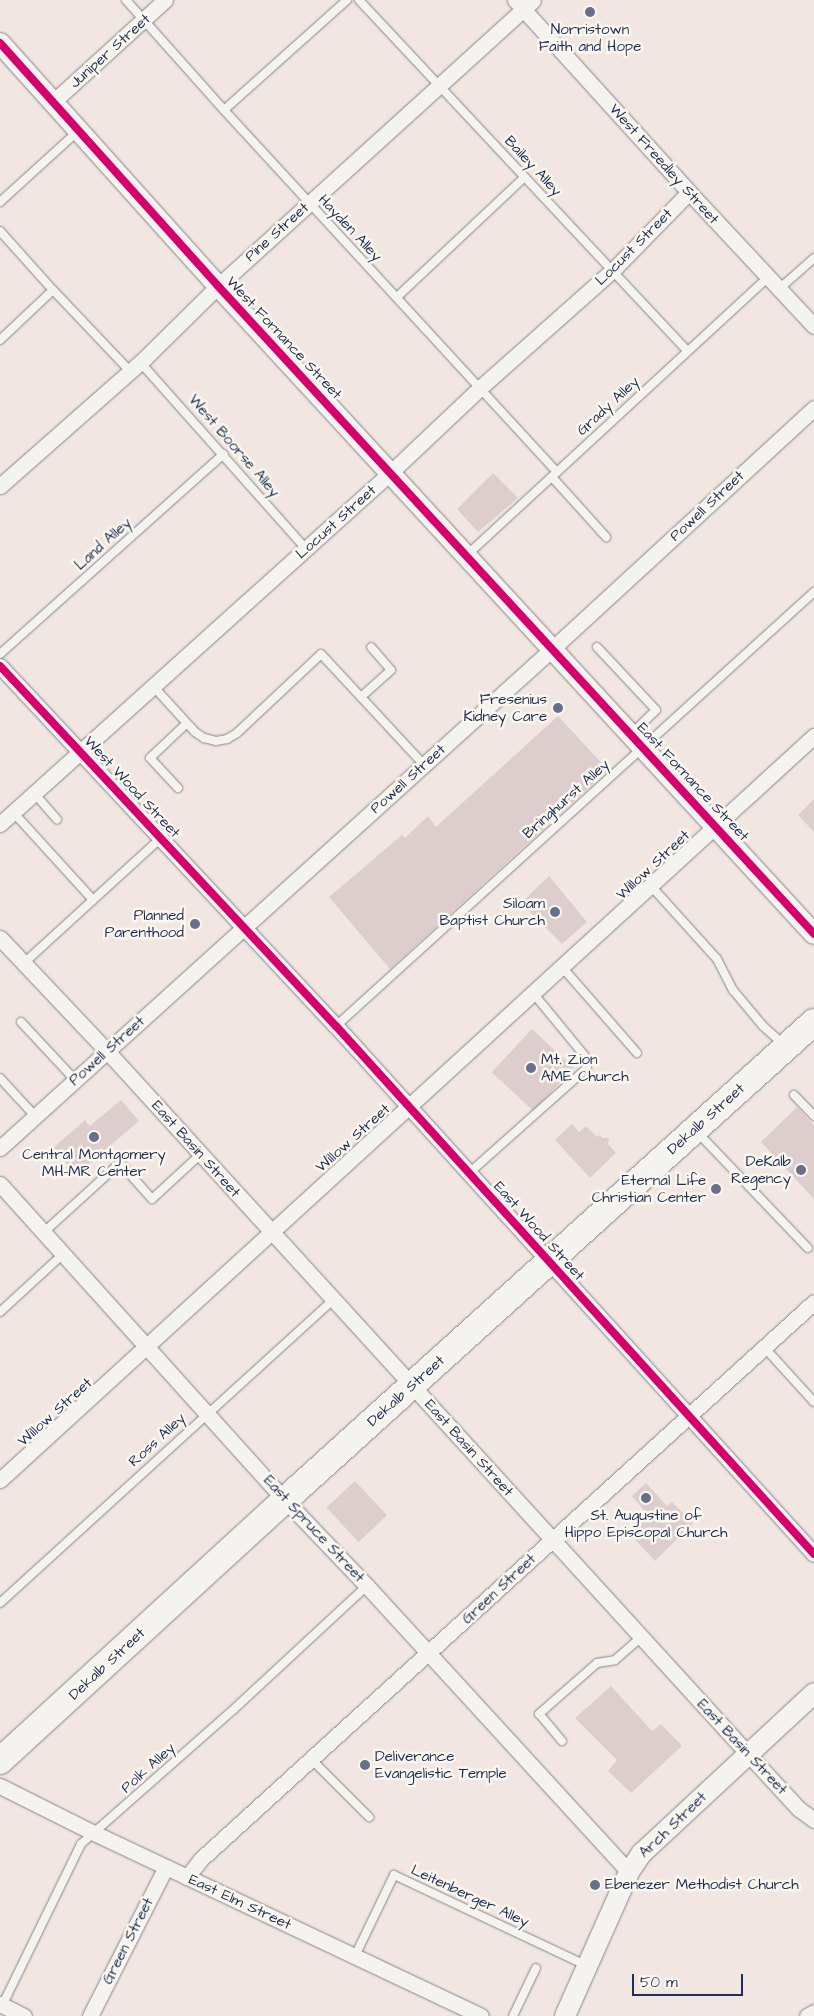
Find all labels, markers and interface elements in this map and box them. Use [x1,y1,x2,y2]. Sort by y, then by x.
marker: Norristown Faith and Hope [584,6,596,18]
street label: Juniper Street [66,10,154,92]
place label: Norristown Faith and Hope [539,20,641,55]
street label: West Freedley Street [605,100,723,228]
street label: Bailey Alley [501,132,565,200]
street label: Hayden Alley [314,191,386,265]
street label: Pine Street [241,199,313,265]
street label: Locust Street [592,205,676,289]
street label: West Fornance Street [222,273,346,403]
street label: Grady Alley [573,373,643,439]
street label: West Boorse Alley [185,391,283,501]
street label: Powell Street [666,467,748,545]
street label: Locust Street [292,481,380,563]
street label: Land Alley [71,514,135,574]
place label: Fresenius Kidney Care [463,690,547,725]
marker: Fresenius Kidney Care [551,701,565,715]
street label: East Fornance Street [633,719,753,845]
street label: West Wood Street [80,732,184,842]
street label: Powell Street [367,740,449,818]
street label: Bringhurst Alley [519,755,613,843]
street label: Willow Street [613,826,693,904]
place label: Siloam Baptist Church [440,894,545,929]
place label: Planned Parenthood [105,906,184,941]
marker: Siloam Baptist Church [549,906,561,918]
marker: Planned Parenthood [188,917,202,931]
street label: Powell Street [66,1012,148,1090]
place label: Mt. Zion AME Church [541,1050,629,1085]
marker: Mt. Zion AME Church [525,1062,537,1074]
street label: Dekalb Street [664,1080,748,1158]
street label: East Basin Street [148,1097,244,1201]
street label: Willow Street [312,1100,394,1176]
marker: Central Montgomery MH-MR Center [88,1131,100,1143]
place label: Central Montgomery MH-MR Center [22,1145,166,1180]
place label: DeKalb Regency [731,1152,791,1187]
marker: DeKalb Regency [795,1164,807,1176]
place label: Eternal Life Christian Center [592,1171,706,1206]
street label: East Wood Street [490,1178,588,1284]
marker: Eternal Life Christian Center [710,1183,722,1195]
street label: Dekalb Street [364,1352,448,1430]
street label: Willow Street [14,1374,96,1450]
street label: East Basin Street [421,1396,517,1500]
street label: Ross Alley [125,1409,189,1471]
street label: East Spruce Street [260,1472,368,1586]
marker: St. Augustine of Hippo Episcopal Church [640,1492,652,1504]
place label: St. Augustine of Hippo Episcopal Church [565,1506,727,1541]
street label: Green Street [458,1550,540,1628]
street label: Dekalb Street [65,1624,149,1704]
street label: East Basin Street [693,1696,791,1798]
street label: Polk Alley [117,1739,179,1797]
place label: Deliverance Evangelistic Temple [375,1747,507,1782]
marker: Deliverance Evangelistic Temple [359,1759,371,1771]
street label: Arch Street [635,1788,711,1862]
street label: Leitenberger Alley [408,1861,532,1931]
street label: East Elm Street [186,1870,294,1934]
place label: Ebenezer Methodist Church [605,1876,799,1894]
marker: Ebenezer Methodist Church [589,1879,601,1891]
street label: Green Street [98,1895,158,1987]
scale bar [634,1964,745,1996]
text: 50 m [640,1972,678,1993]

